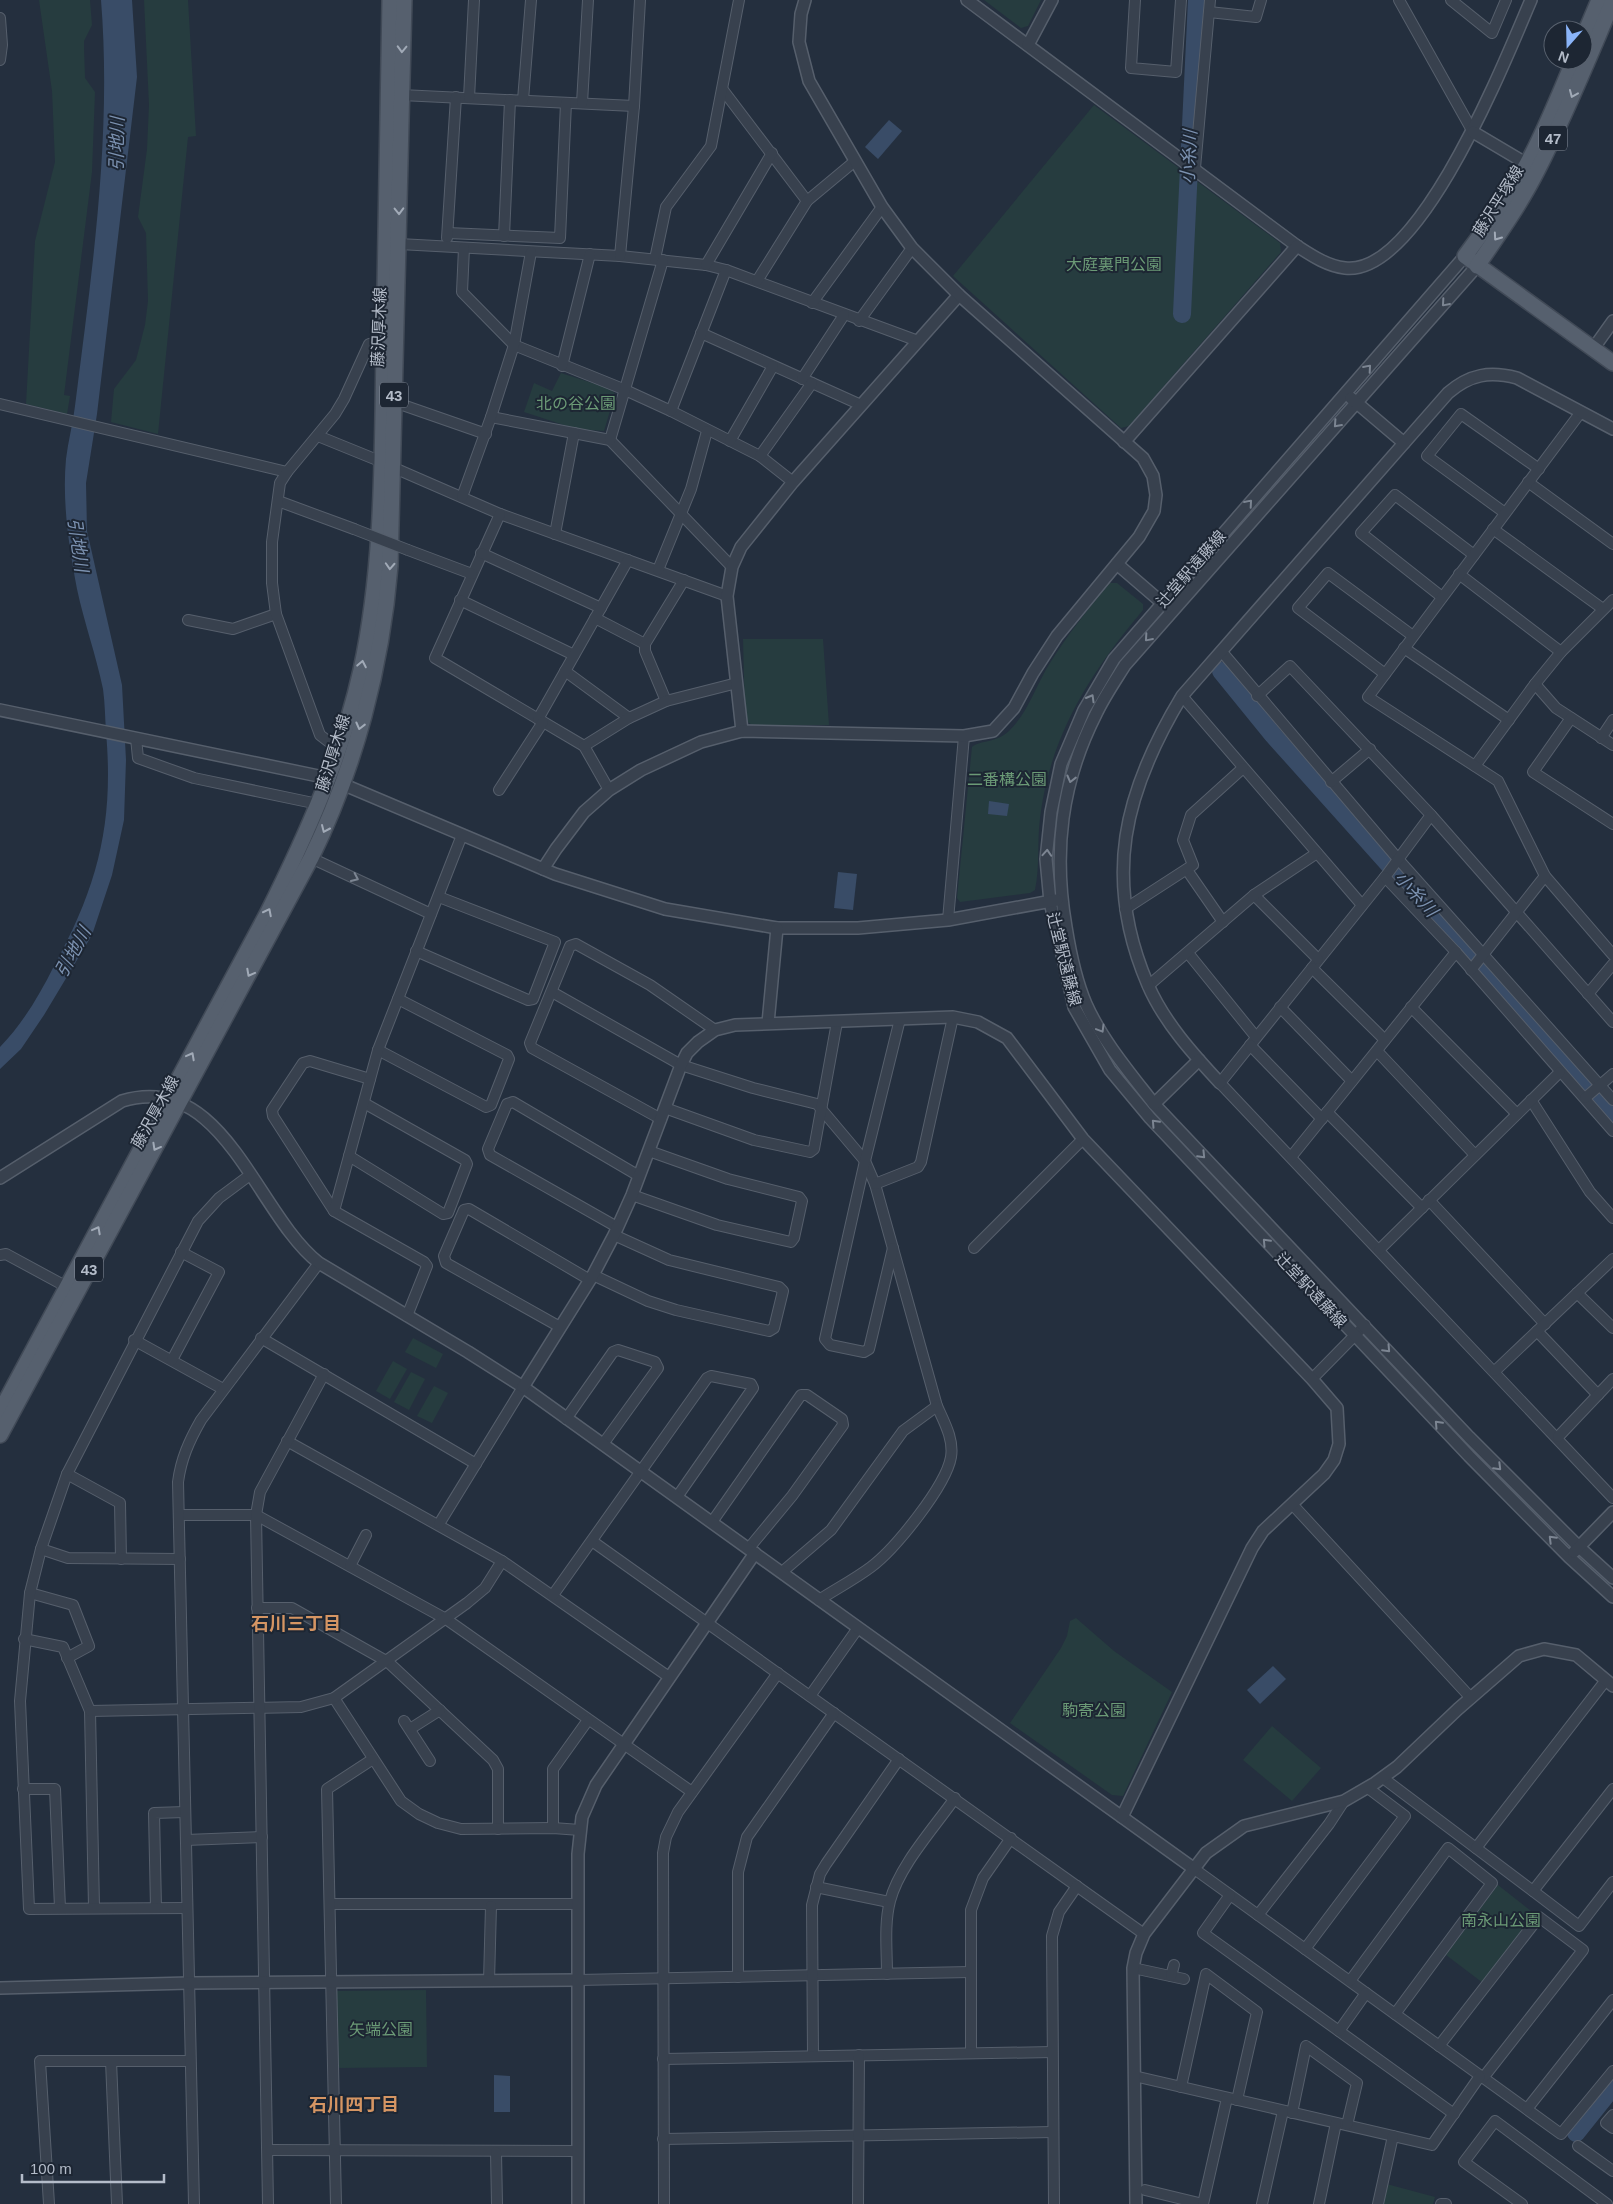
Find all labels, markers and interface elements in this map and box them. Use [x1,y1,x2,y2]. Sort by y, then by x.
north arrow [1543,20,1593,70]
one-way arrow [397,45,407,53]
text: N [1556,48,1571,66]
one-way arrow [1569,89,1580,98]
water label: 引地川 [107,115,128,171]
road number: 47 [1539,126,1567,150]
water label: 小糸川 [1178,128,1201,184]
street label: 藤沢平塚線 [1470,163,1526,239]
one-way arrow [394,208,404,215]
one-way arrow [1494,231,1503,241]
park label: 大庭裏門公園 [1066,256,1162,273]
street label: 藤沢厚木線 [369,287,389,367]
one-way arrow [1442,297,1451,306]
one-way arrow [1362,365,1371,374]
road number: 43 [380,382,408,408]
park label: 北の谷公園 [536,395,616,412]
one-way arrow [1334,419,1343,428]
one-way arrow [1243,500,1252,509]
water label: 引地川 [64,517,92,575]
street label: 辻堂駅遠藤線 [1153,527,1229,611]
one-way arrow [384,562,395,570]
one-way arrow [1145,632,1154,641]
one-way arrow [356,660,367,668]
one-way arrow [1084,695,1094,704]
street label: 藤沢厚木線 [313,712,353,794]
one-way arrow [355,721,366,730]
park label: 二番構公園 [967,771,1047,788]
one-way arrow [1066,775,1077,783]
one-way arrow [320,824,331,833]
one-way arrow [1042,849,1053,857]
water label: 小糸川 [1391,867,1443,922]
one-way arrow [350,872,359,883]
one-way arrow [262,908,272,917]
street label: 辻堂駅遠藤線 [1044,910,1084,1008]
water label: 引地川 [51,922,96,980]
one-way arrow [246,968,256,977]
one-way arrow [1094,1023,1104,1032]
one-way arrow [185,1052,195,1061]
street label: 藤沢厚木線 [128,1073,182,1151]
one-way arrow [1152,1120,1161,1129]
one-way arrow [152,1142,162,1151]
one-way arrow [1197,1149,1206,1158]
one-way arrow [91,1226,101,1235]
one-way arrow [1263,1238,1272,1247]
street label: 辻堂駅遠藤線 [1272,1249,1350,1331]
road number: 43 [75,1256,103,1282]
one-way arrow [1381,1343,1390,1352]
one-way arrow [1435,1420,1444,1429]
one-way arrow [1493,1461,1502,1470]
one-way arrow [1549,1536,1558,1545]
district label: 石川三丁目 [251,1614,341,1634]
park label: 駒寄公園 [1062,1702,1126,1719]
park label: 南永山公園 [1461,1912,1541,1929]
park label: 矢端公園 [349,2021,413,2038]
district label: 石川四丁目 [309,2095,399,2115]
scale bar [22,2152,165,2184]
text: 100 m [30,2160,72,2177]

